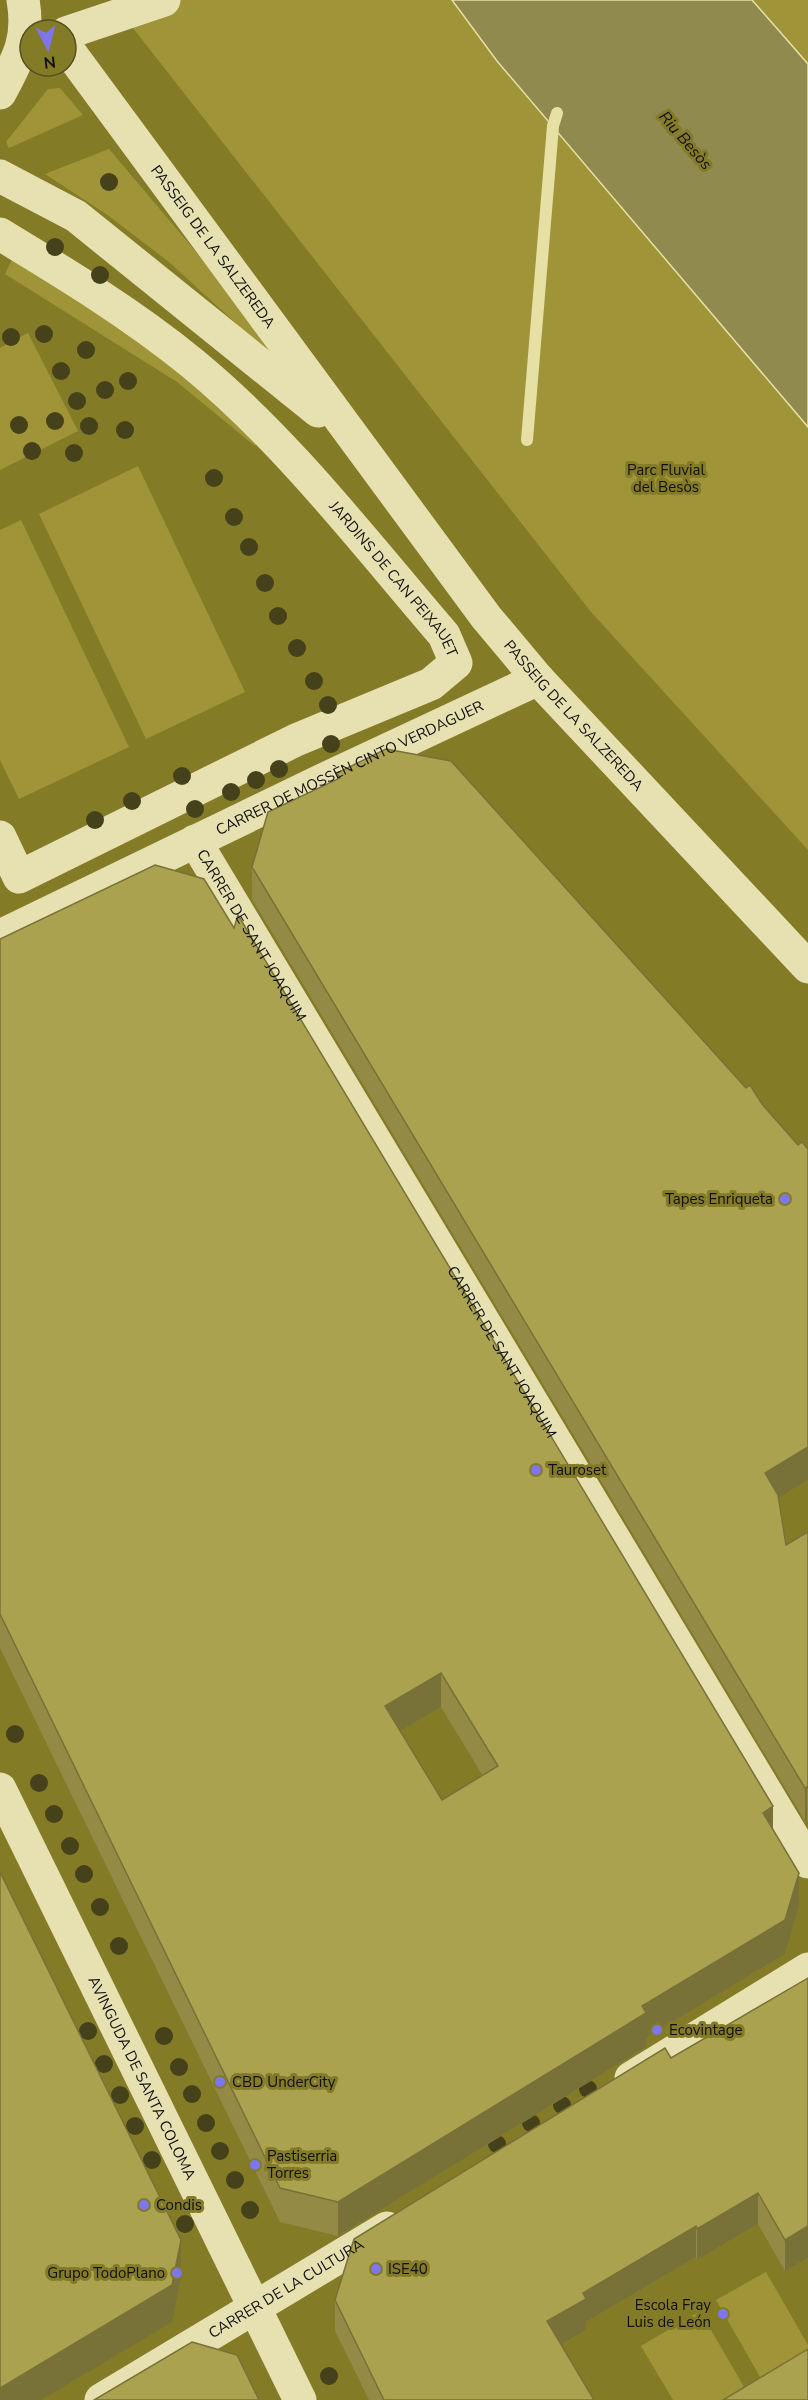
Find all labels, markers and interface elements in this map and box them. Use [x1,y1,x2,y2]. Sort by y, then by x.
north arrow [18,18,78,78]
text: N [42,50,57,74]
water label: Riu Besòs [654,107,717,175]
street label: PASSEIG DE LA SALZEREDA [146,161,280,332]
park label: Parc Fluvial del Besòs [627,460,705,497]
street label: JARDINS DE CAN PEIXAUET [324,496,462,660]
street label: PASSEIG DE LA SALZEREDA [500,636,648,795]
street label: CARRER DE MOSSÈN CINTO VERDAGUER [213,696,487,840]
street label: CARRER DE SANT JOAQUIM [192,846,311,1025]
place label: Tapes Enriqueta [665,1189,773,1209]
marker: Tapes Enriqueta [778,1192,792,1206]
street label: CARRER DE SANT JOAQUIM [442,1262,561,1442]
place label: Tauroset [548,1460,607,1480]
marker: Tauroset [529,1463,543,1477]
street label: AVINGUDA DE SANTA COLOMA [83,1973,200,2183]
place label: Ecovintage [669,2020,742,2040]
marker: Ecovintage [650,2023,664,2037]
place label: CBD UnderCity [232,2072,336,2092]
marker: CBD UnderCity [213,2075,227,2089]
place label: Pastiserria Torres [267,2146,337,2183]
marker: Pastiserria Torres [248,2158,262,2172]
place label: Condis [156,2195,202,2215]
marker: Condis [137,2198,151,2212]
street label: CARRER DE LA CULTURA [205,2234,368,2343]
place label: ISE40 [388,2259,428,2279]
marker: ISE40 [369,2262,383,2276]
place label: Grupo TodoPlano [47,2263,165,2283]
marker: Grupo TodoPlano [170,2266,184,2280]
place label: Escola Fray Luis de León [627,2295,711,2332]
marker: Escola Fray Luis de León [716,2307,730,2321]

